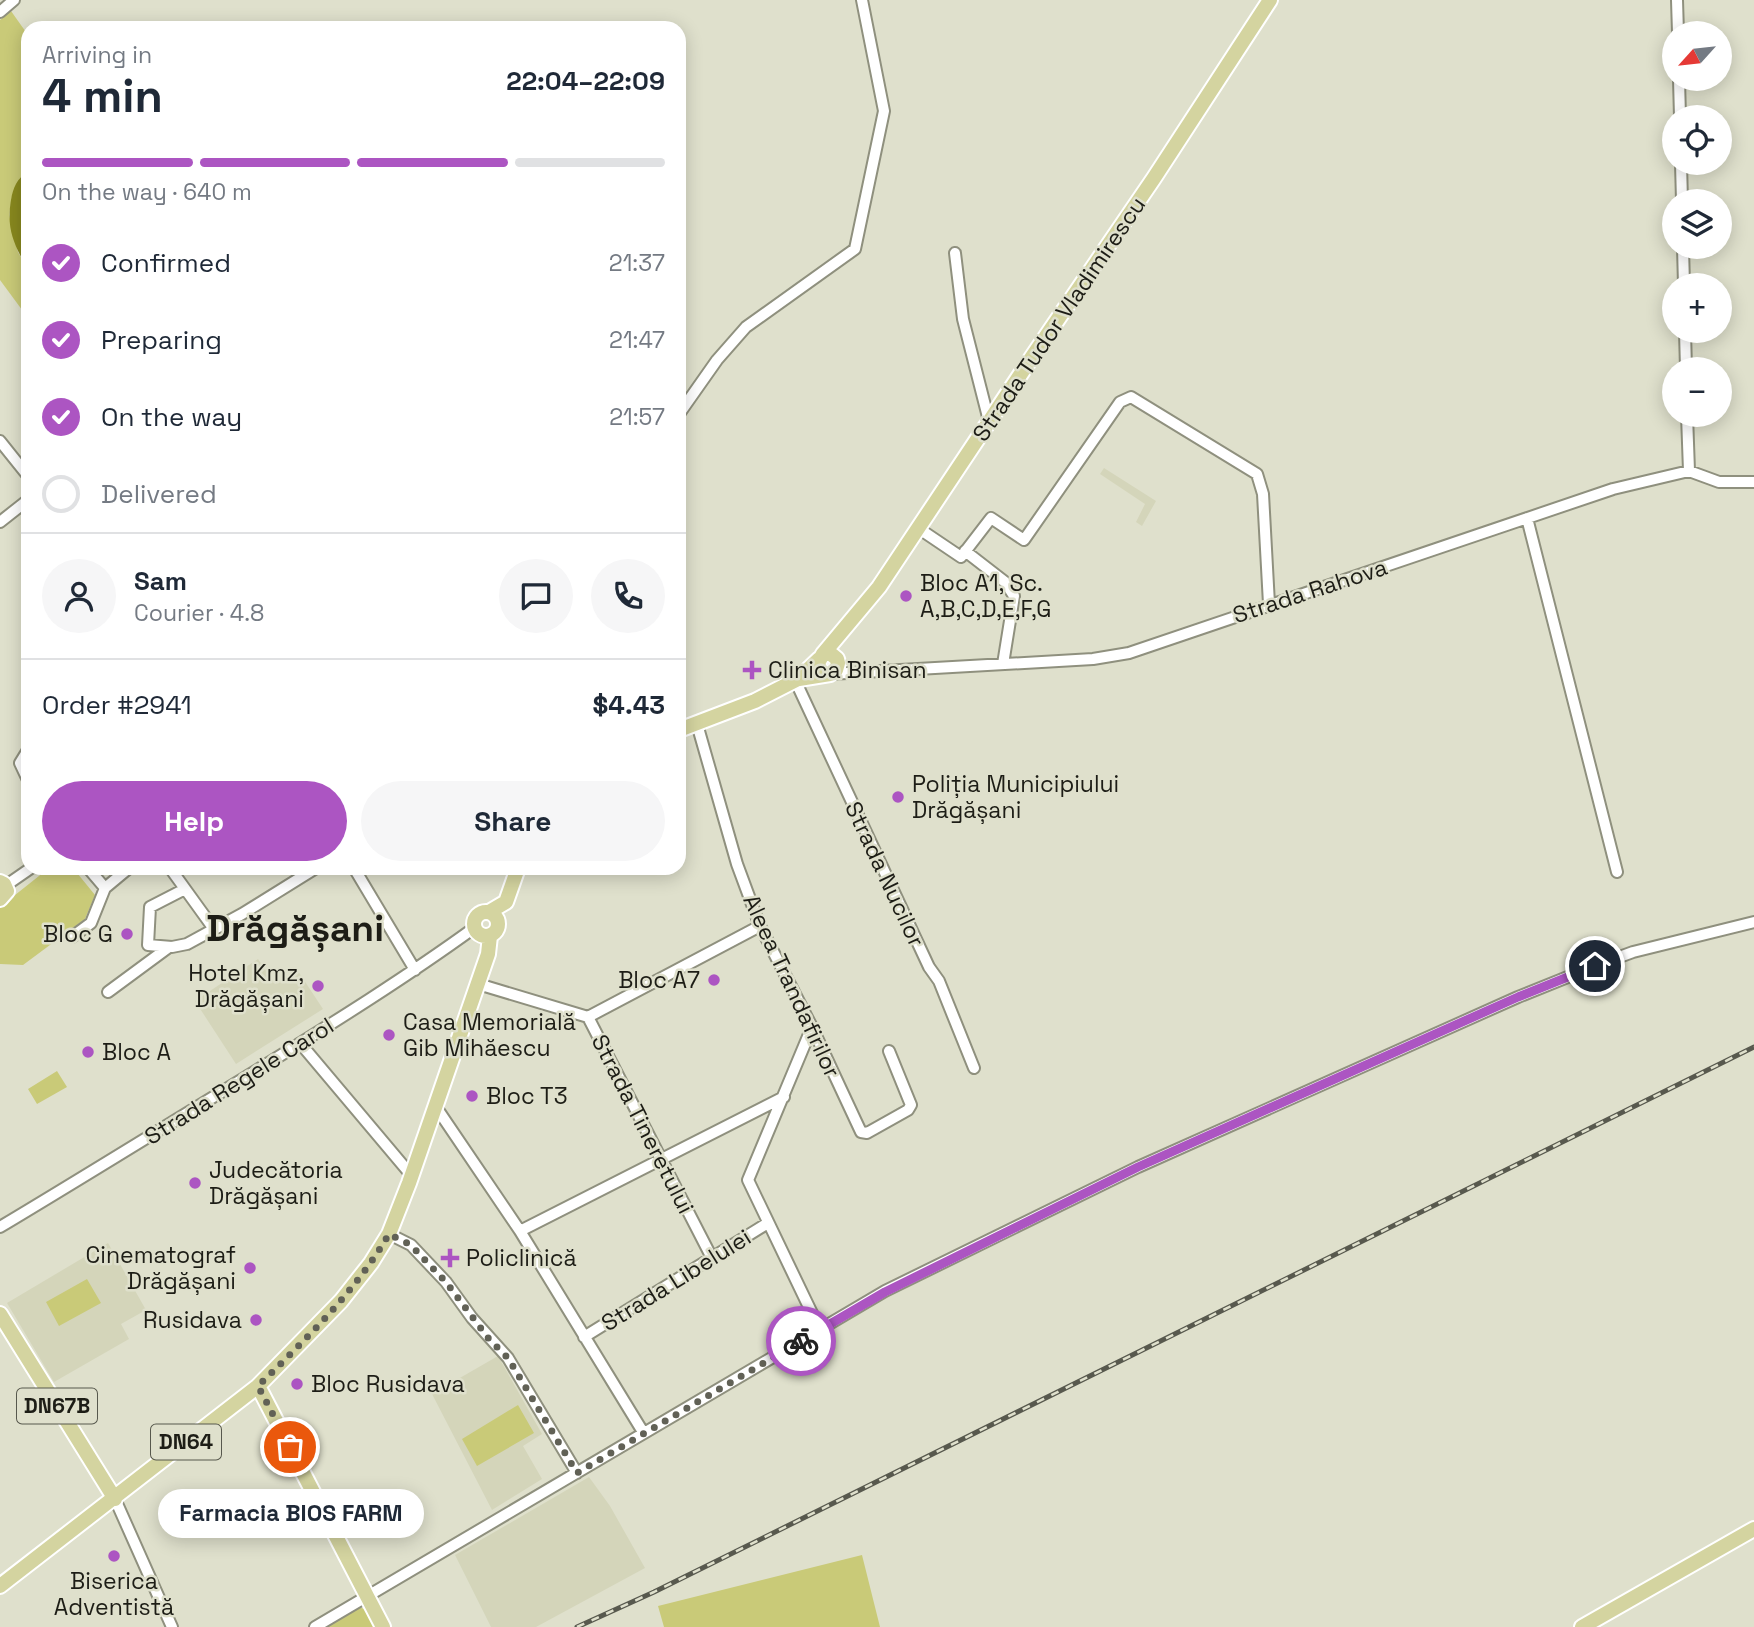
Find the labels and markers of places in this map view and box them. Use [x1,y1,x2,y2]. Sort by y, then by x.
place label: Bloc A1, Sc. A,B,C,D,E,F,G [920,568,1052,624]
marker: Bloc A1, Sc. A,B,C,D,E,F,G [898,588,914,604]
place label: Clinica Binisan [768,655,927,685]
marker: Clinica Binisan [742,660,762,680]
place label: Poliția Municipiului Drăgășani [912,769,1119,825]
marker: Poliția Municipiului Drăgășani [890,789,906,805]
place label: Bloc G [43,919,113,949]
marker: Bloc G [119,926,135,942]
pin [1565,936,1625,996]
place label: Hotel Kmz, Drăgășani [188,958,304,1014]
place label: Bloc A7 [618,965,700,995]
marker: Bloc A7 [706,972,722,988]
marker: Hotel Kmz, Drăgășani [310,978,326,994]
place label: Casa Memorială Gib Mihăescu [403,1007,576,1063]
marker: Casa Memorială Gib Mihăescu [381,1027,397,1043]
place label: Bloc A [102,1037,171,1067]
marker: Bloc A [80,1044,96,1060]
place label: Bloc T3 [486,1081,568,1111]
marker: Bloc T3 [464,1088,480,1104]
place label: Judecătoria Drăgășani [209,1155,343,1211]
marker: Judecătoria Drăgășani [187,1175,203,1191]
place label: Cinematograf Drăgășani [86,1240,236,1296]
place label: Policlinică [466,1243,577,1273]
marker: Policlinică [440,1248,460,1268]
marker: Cinematograf Drăgășani [242,1260,258,1276]
place label: Rusidava [143,1305,242,1335]
marker: Rusidava [248,1312,264,1328]
place label: Bloc Rusidava [311,1369,465,1399]
marker: Bloc Rusidava [289,1376,305,1392]
pin [260,1417,320,1477]
callout: Farmacia BIOS FARM [157,1489,423,1538]
marker: Biserica Adventistă [106,1548,122,1564]
place label: Biserica Adventistă [54,1566,174,1622]

